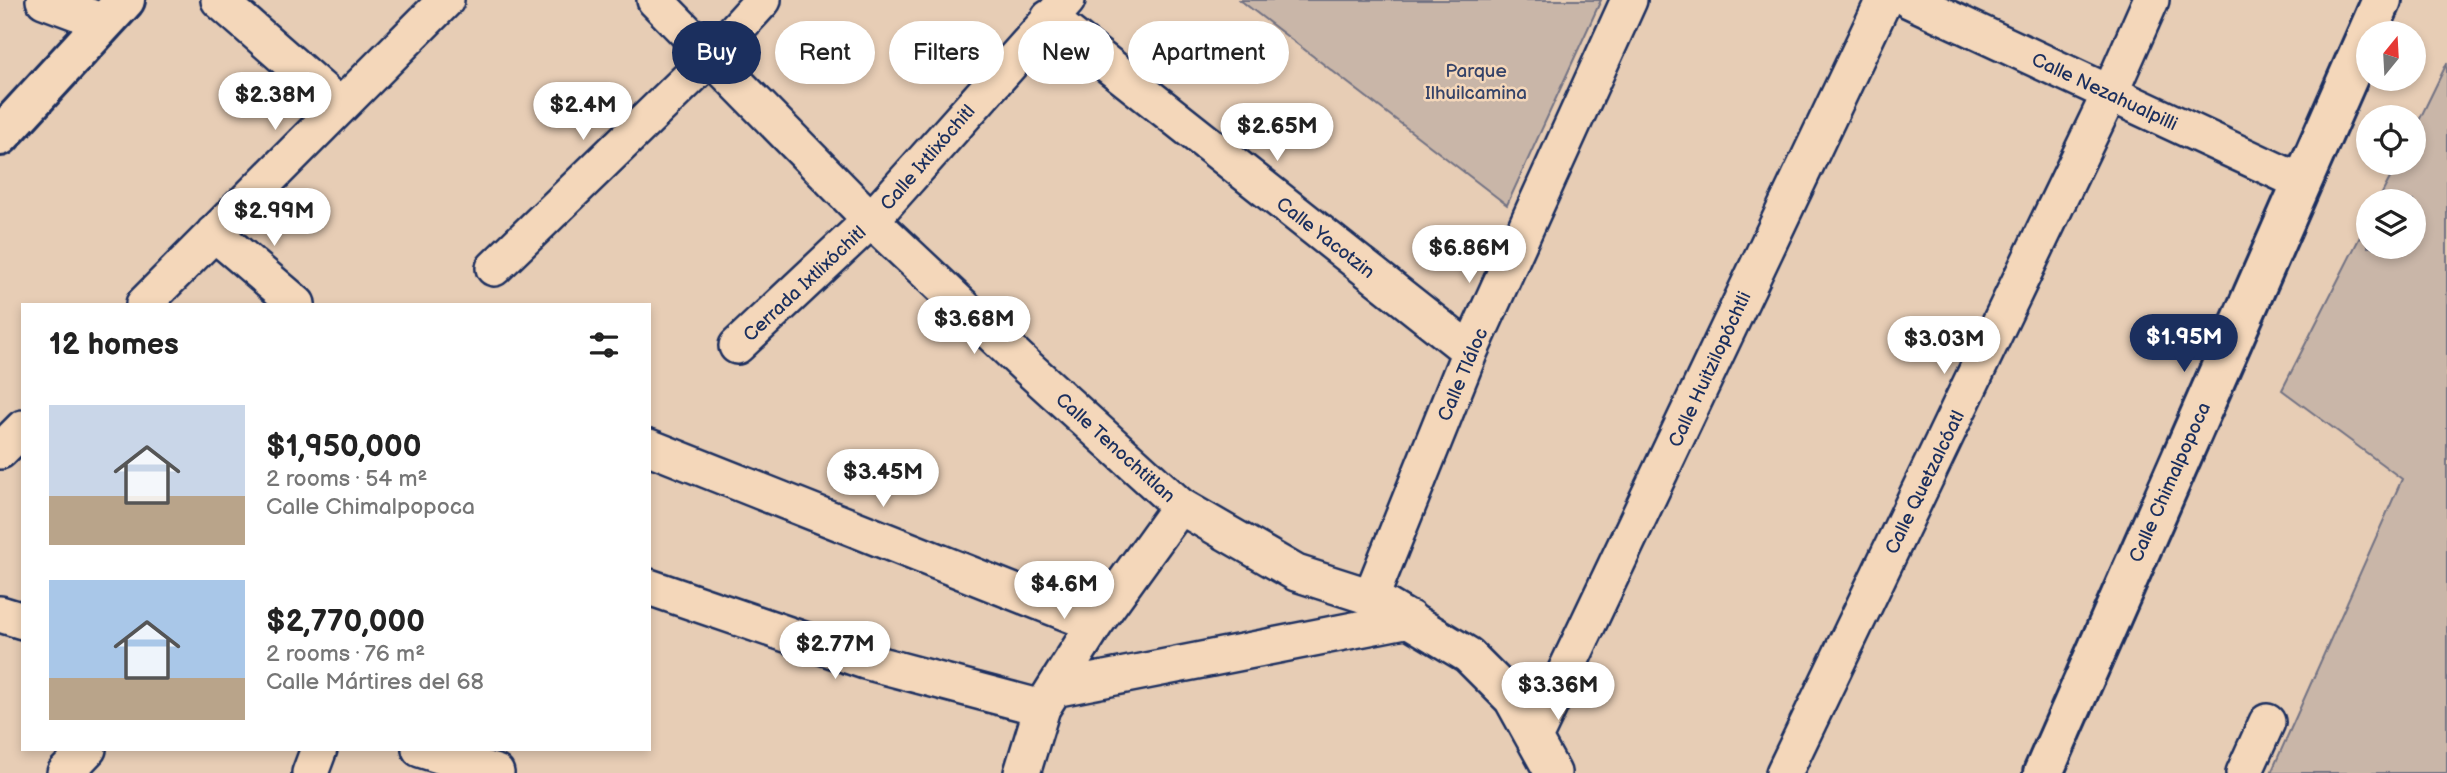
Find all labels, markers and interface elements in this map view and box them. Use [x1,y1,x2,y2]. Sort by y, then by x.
chip: Buy [672,21,761,84]
chip: Rent [775,21,875,84]
chip: Filters [889,21,1004,84]
chip: New [1018,21,1114,84]
chip: Apartment [1128,21,1289,84]
north arrow [2356,21,2426,91]
map controls [2356,21,2426,259]
street label: Calle Nezahualpilli [2028,48,2181,136]
park label: Parque Ilhuilcamina [1425,60,1527,105]
pin: $2.38M [218,72,332,132]
text: $2.38M [234,81,316,109]
pin: $2.4M [534,82,632,142]
text: $2.4M [549,91,617,119]
street label: Calle Ixtlixóchitl [876,100,980,216]
pin: $2.65M [1220,104,1334,163]
button: locate [2356,105,2426,175]
text: $2.65M [1236,112,1318,140]
pin: $2.99M [217,188,331,248]
button: layers [2356,189,2426,259]
street label: Calle Yacotzin [1271,193,1379,284]
text: $2.99M [234,197,314,225]
street label: Cerrada Ixtlixóchitl [739,221,871,347]
pin: $6.86M [1412,226,1526,285]
text: $6.86M [1428,234,1510,262]
street label: Calle Huitzilopóchtli [1664,288,1757,451]
pin: $3.68M [917,296,1031,356]
text: $3.68M [933,305,1015,333]
pin: $1.95M [2127,314,2241,374]
pin: $3.03M [1887,316,2001,376]
text: $1.95M [2146,323,2222,351]
street label: Calle Tláloc [1433,324,1493,425]
text: $3.03M [1903,325,1985,353]
icon: filters [585,326,623,364]
text: 12 homes [49,327,179,363]
street label: Calle Tenochtitlan [1050,388,1180,508]
street label: Calle Chimalpopoca [2125,399,2216,566]
street label: Calle Quetzalcóatl [1881,407,1970,558]
text: $1,950,000 [266,429,421,465]
icon: home [105,433,189,517]
pin: $3.45M [826,449,940,509]
text: $3.45M [843,458,923,486]
text: 2 rooms · 54 m² [266,465,428,493]
text: Calle Chimalpopoca [266,493,475,521]
pin: $4.6M [1015,562,1113,621]
text: $4.6M [1030,570,1098,598]
text: $2,770,000 [266,604,425,640]
icon: home [105,608,189,692]
pin: $2.77M [778,622,892,681]
text: $2.77M [795,630,875,658]
text: 2 rooms · 76 m² [266,640,425,668]
pin: $3.36M [1501,662,1615,722]
text: Calle Mártires del 68 [266,668,484,696]
text: $3.36M [1518,671,1598,699]

